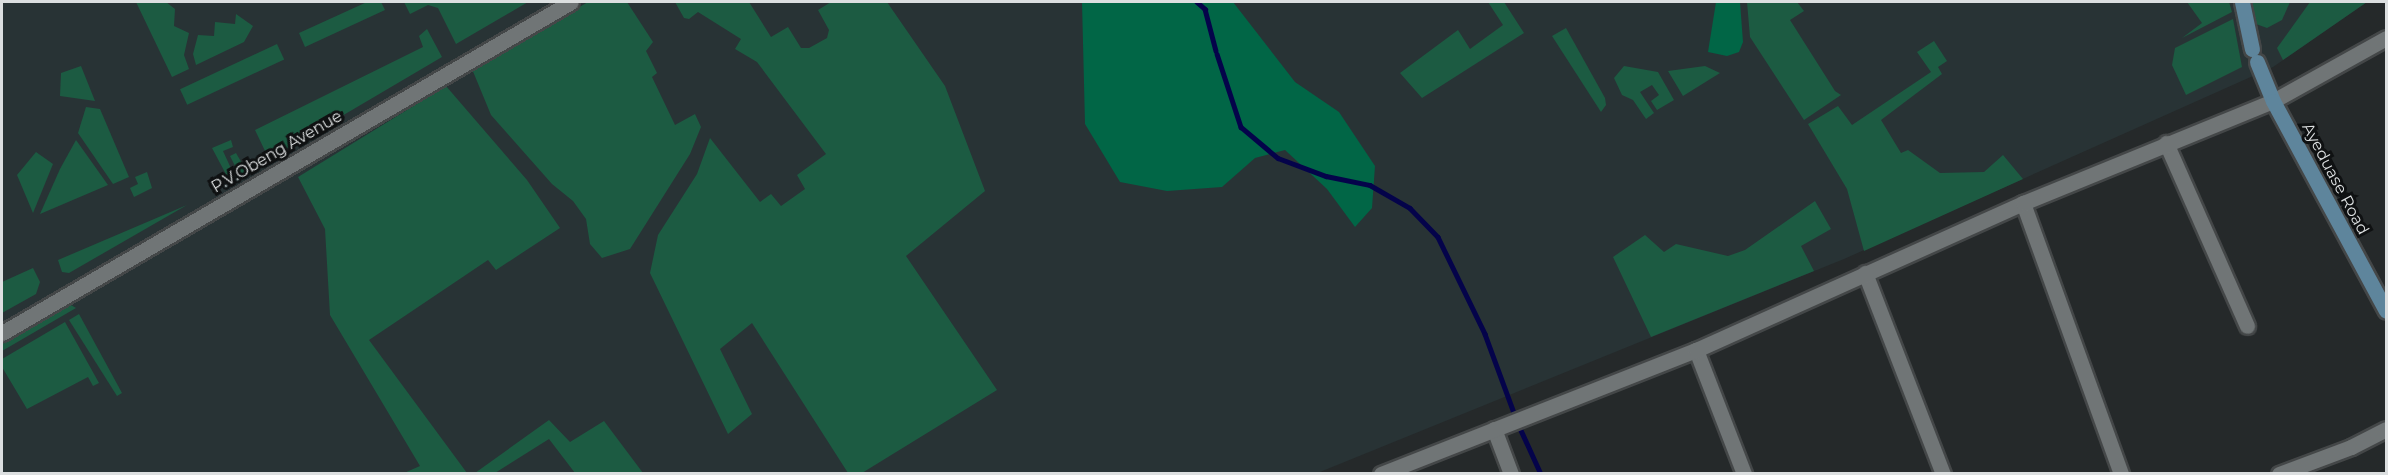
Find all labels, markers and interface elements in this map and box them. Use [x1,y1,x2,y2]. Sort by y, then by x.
street label: P.V.Obeng Avenue [208,107,346,197]
street label: Ayeduase Road [2297,120,2373,238]

